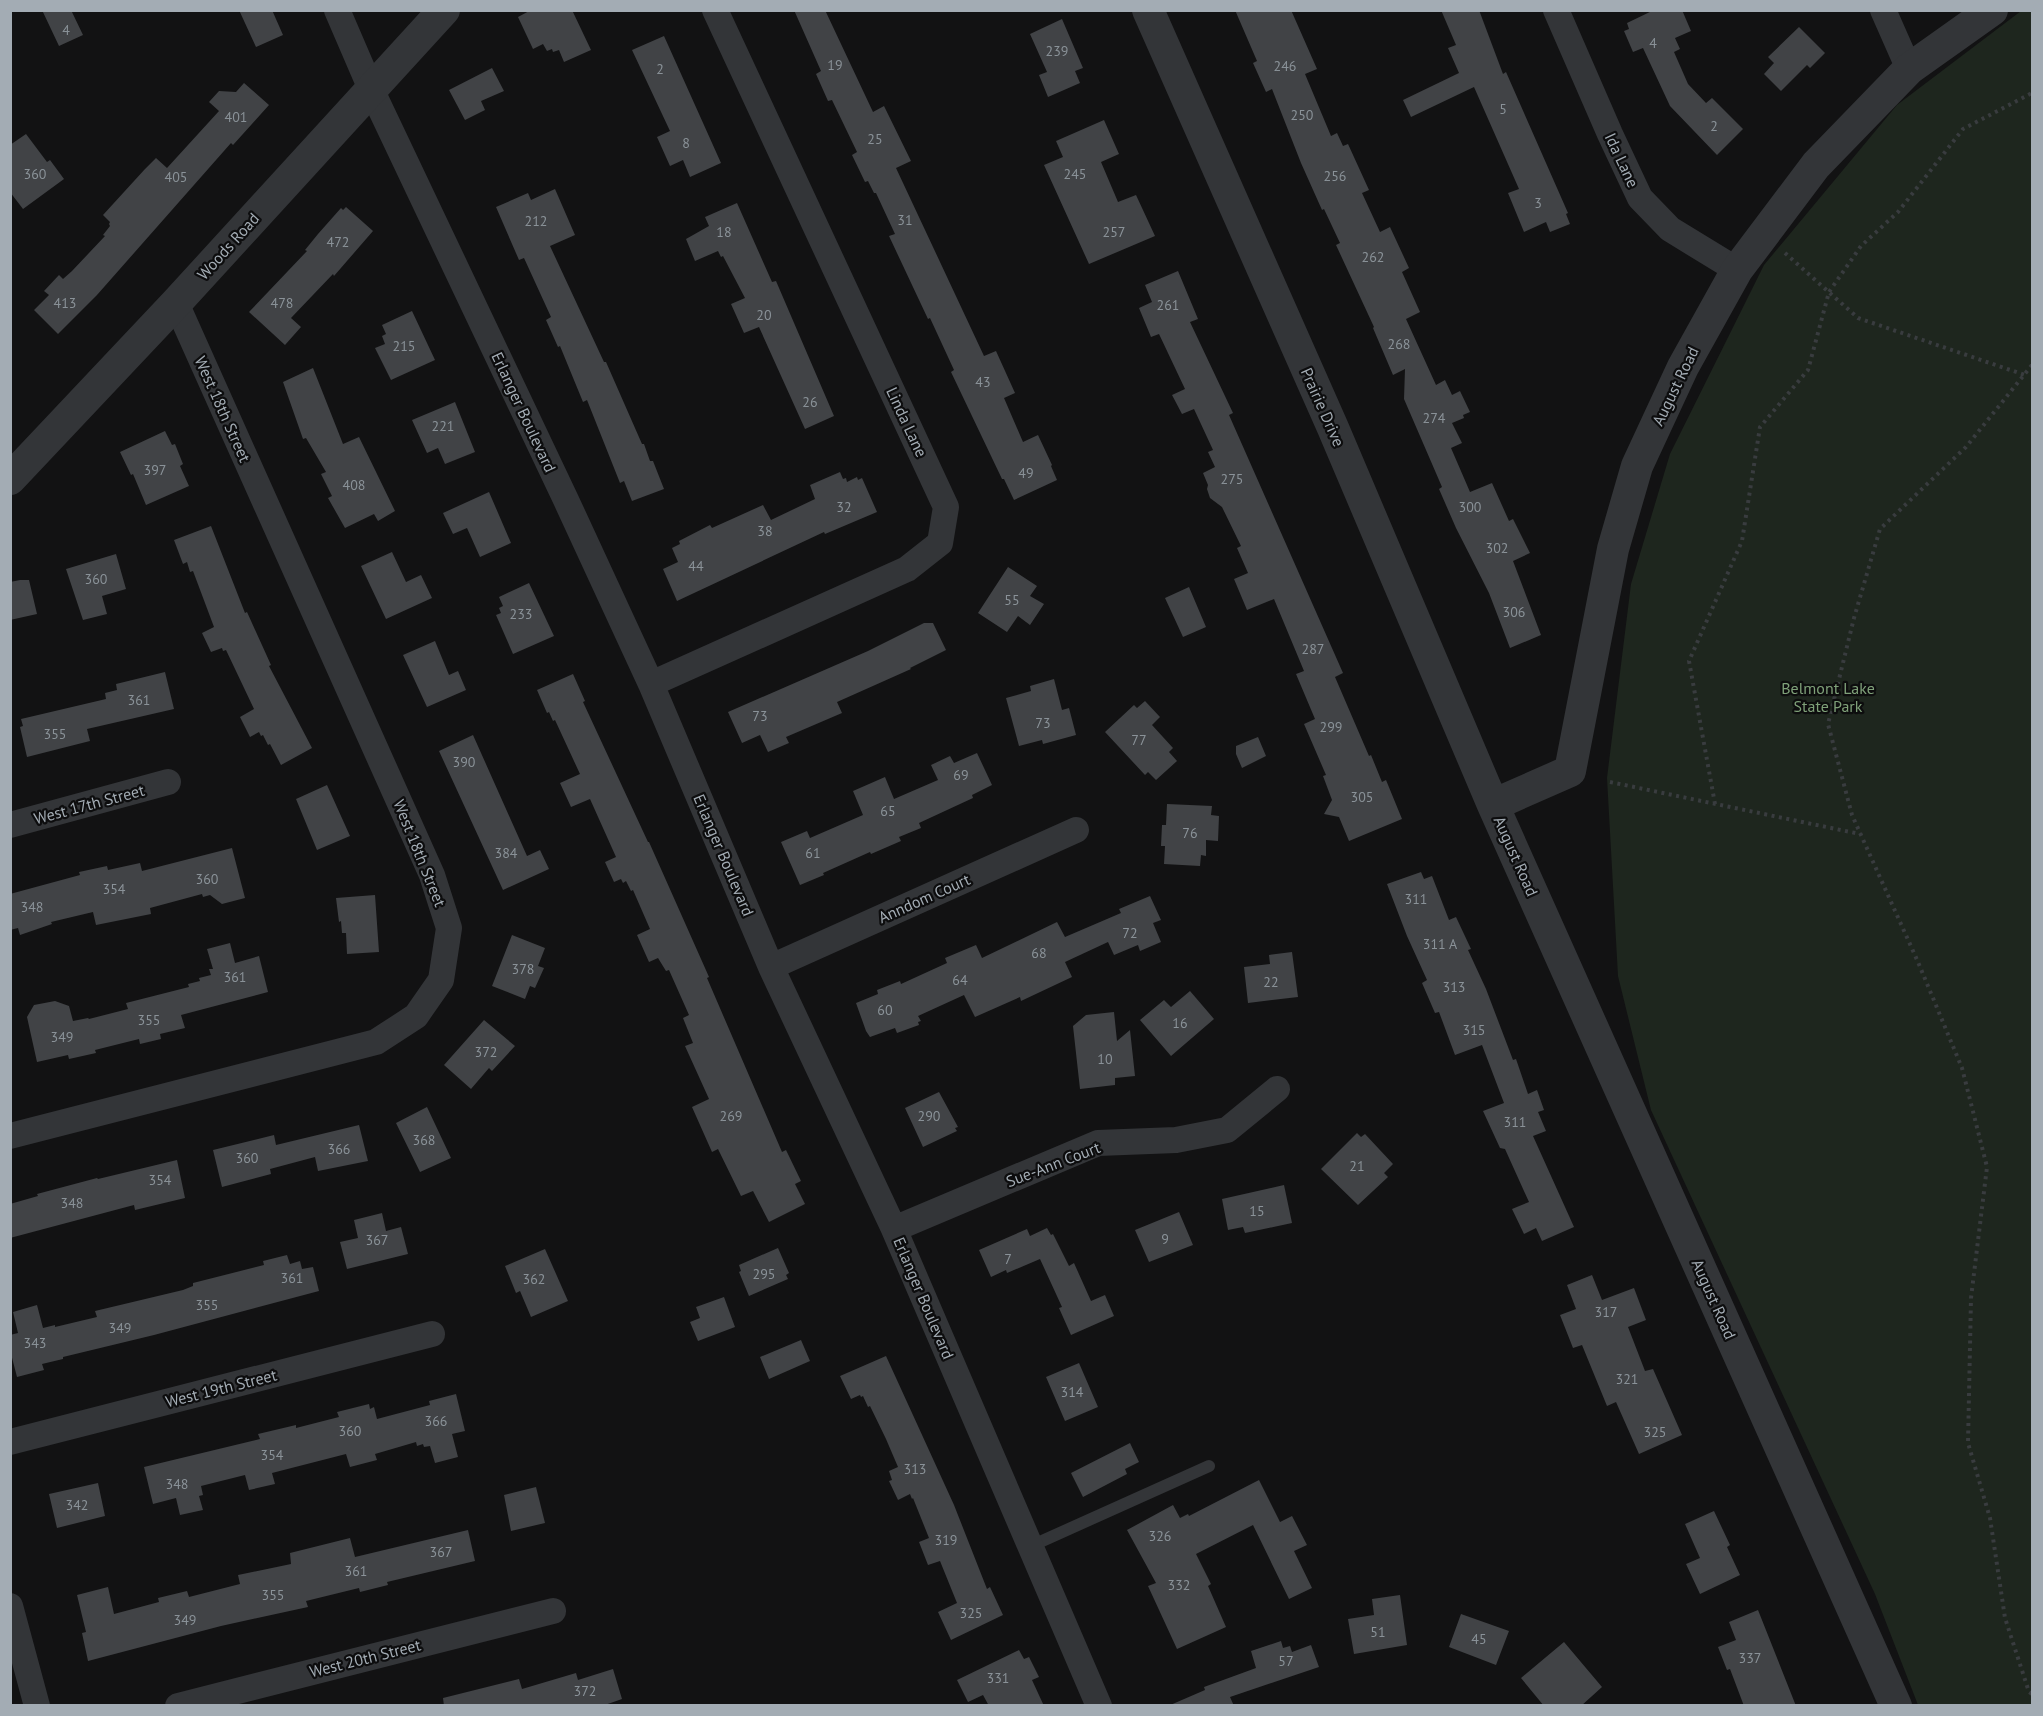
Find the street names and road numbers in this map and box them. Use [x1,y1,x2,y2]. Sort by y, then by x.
street label: Ida Lane [1601,129,1643,191]
street label: Woods Road [193,208,263,284]
street label: August Road [1647,343,1703,429]
street label: Erlanger Boulevard [487,349,561,475]
street label: West 18th Street [191,353,256,466]
street label: Prairie Drive [1297,365,1349,449]
street label: Linda Lane [882,384,932,460]
street label: West 17th Street [32,780,147,828]
street label: Erlanger Boulevard [689,791,759,919]
street label: West 18th Street [389,796,451,910]
street label: August Road [1489,813,1543,899]
street label: Anndom Court [875,869,974,927]
street label: Sue-Ann Court [1003,1137,1103,1191]
street label: Erlanger Boulevard [889,1234,959,1362]
street label: August Road [1687,1256,1741,1342]
street label: West 19th Street [163,1364,279,1411]
street label: West 20th Street [307,1634,423,1681]

